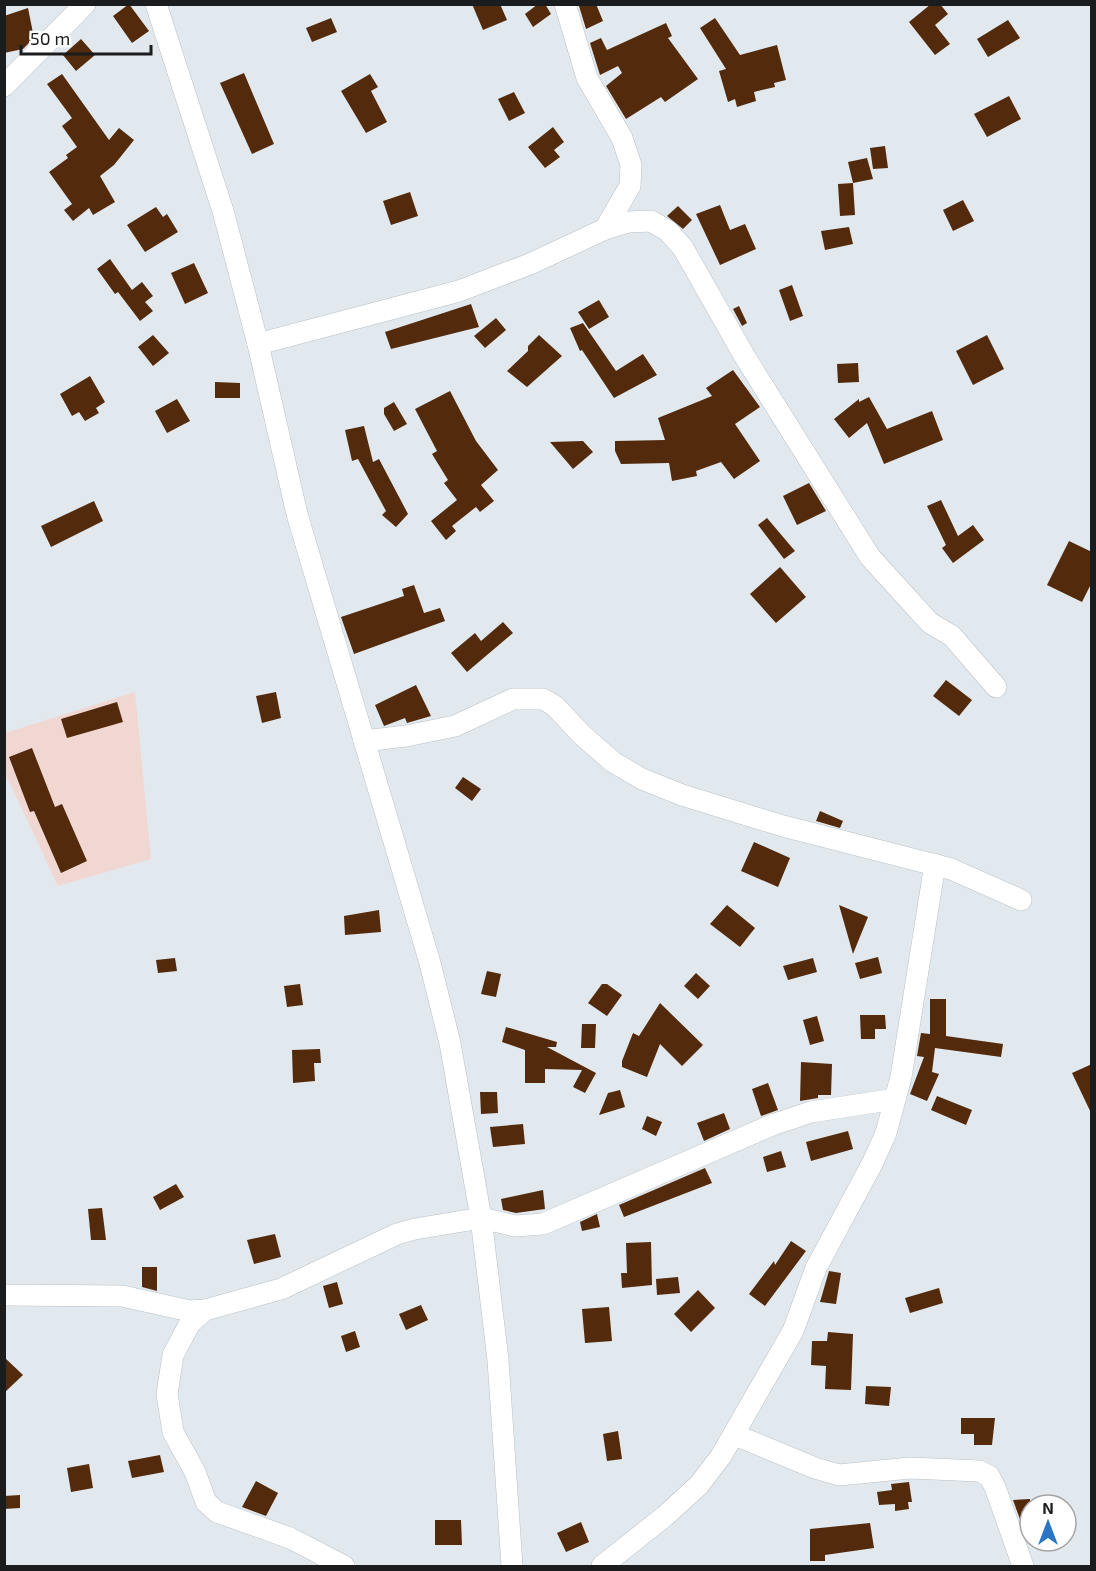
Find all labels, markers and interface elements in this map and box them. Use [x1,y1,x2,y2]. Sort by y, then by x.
scale bar [21,18,152,56]
text: 50 m [30,27,70,49]
north arrow [1018,1493,1078,1553]
text: N [1042,1498,1054,1517]

